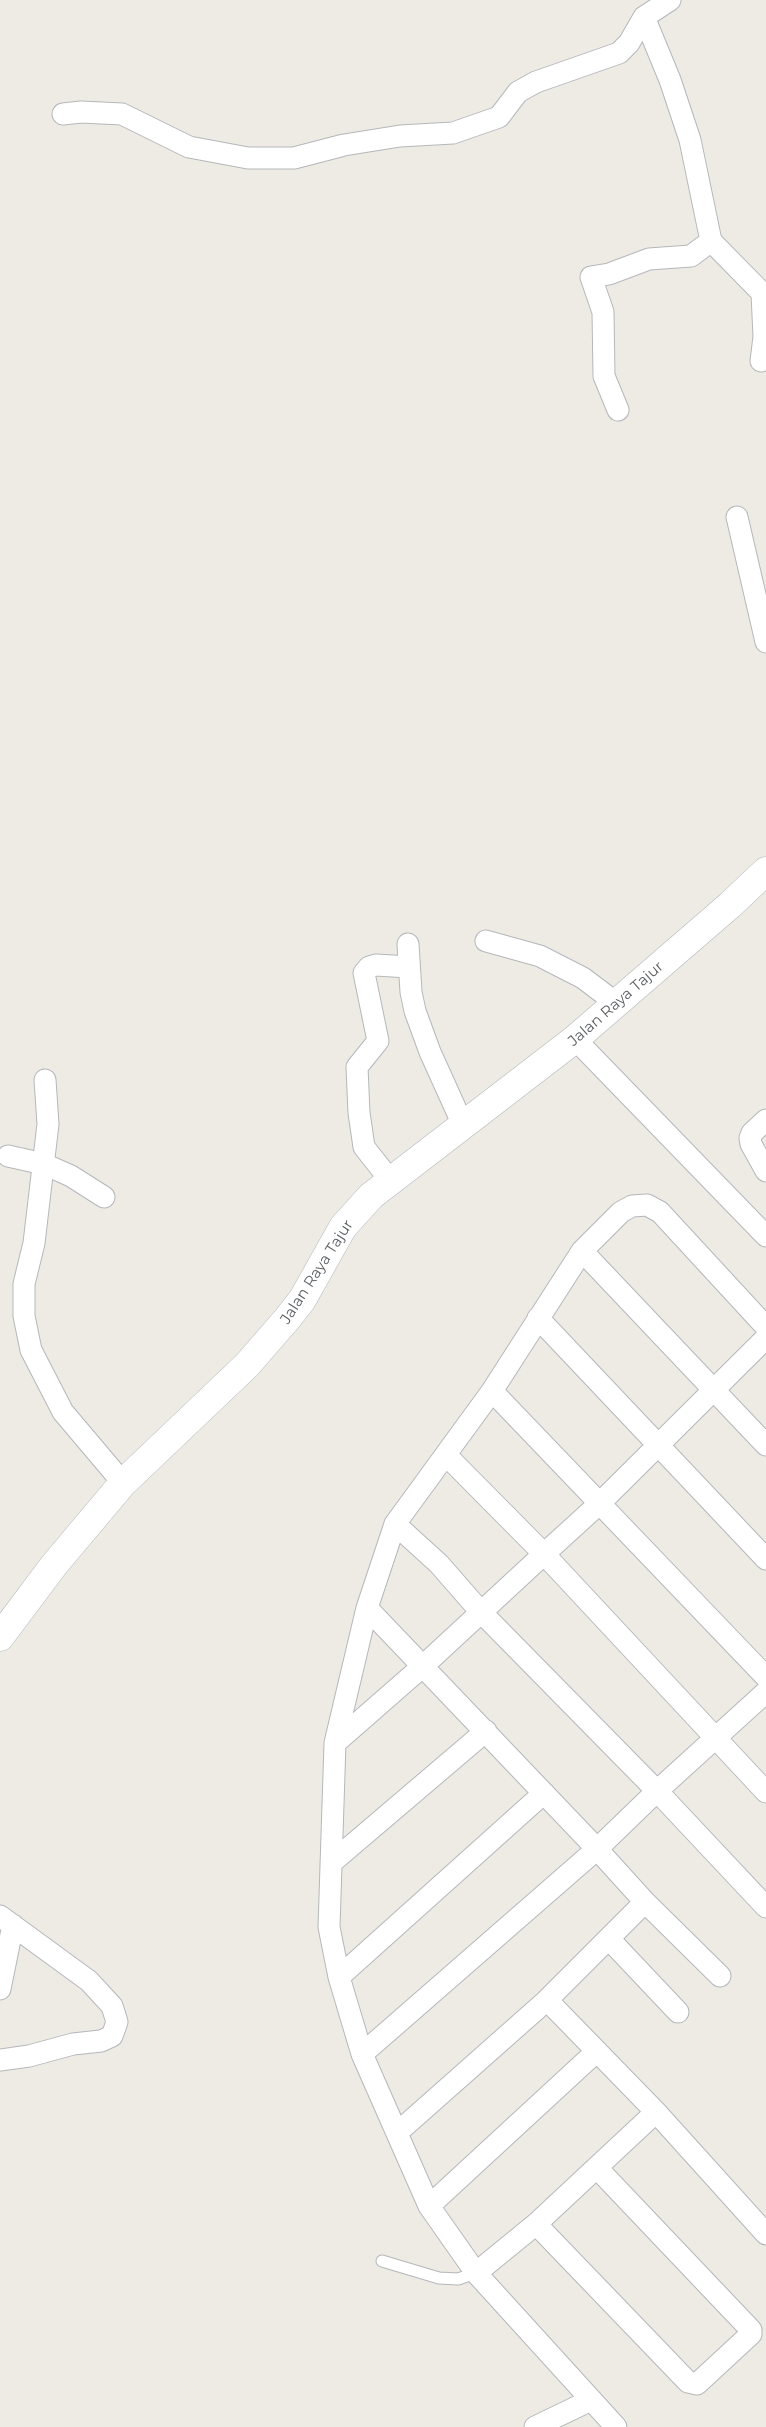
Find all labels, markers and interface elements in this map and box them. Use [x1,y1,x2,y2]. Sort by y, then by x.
street label: Jalan Raya Tajur [565,958,667,1050]
street label: Jalan Raya Tajur [277,1217,357,1327]

